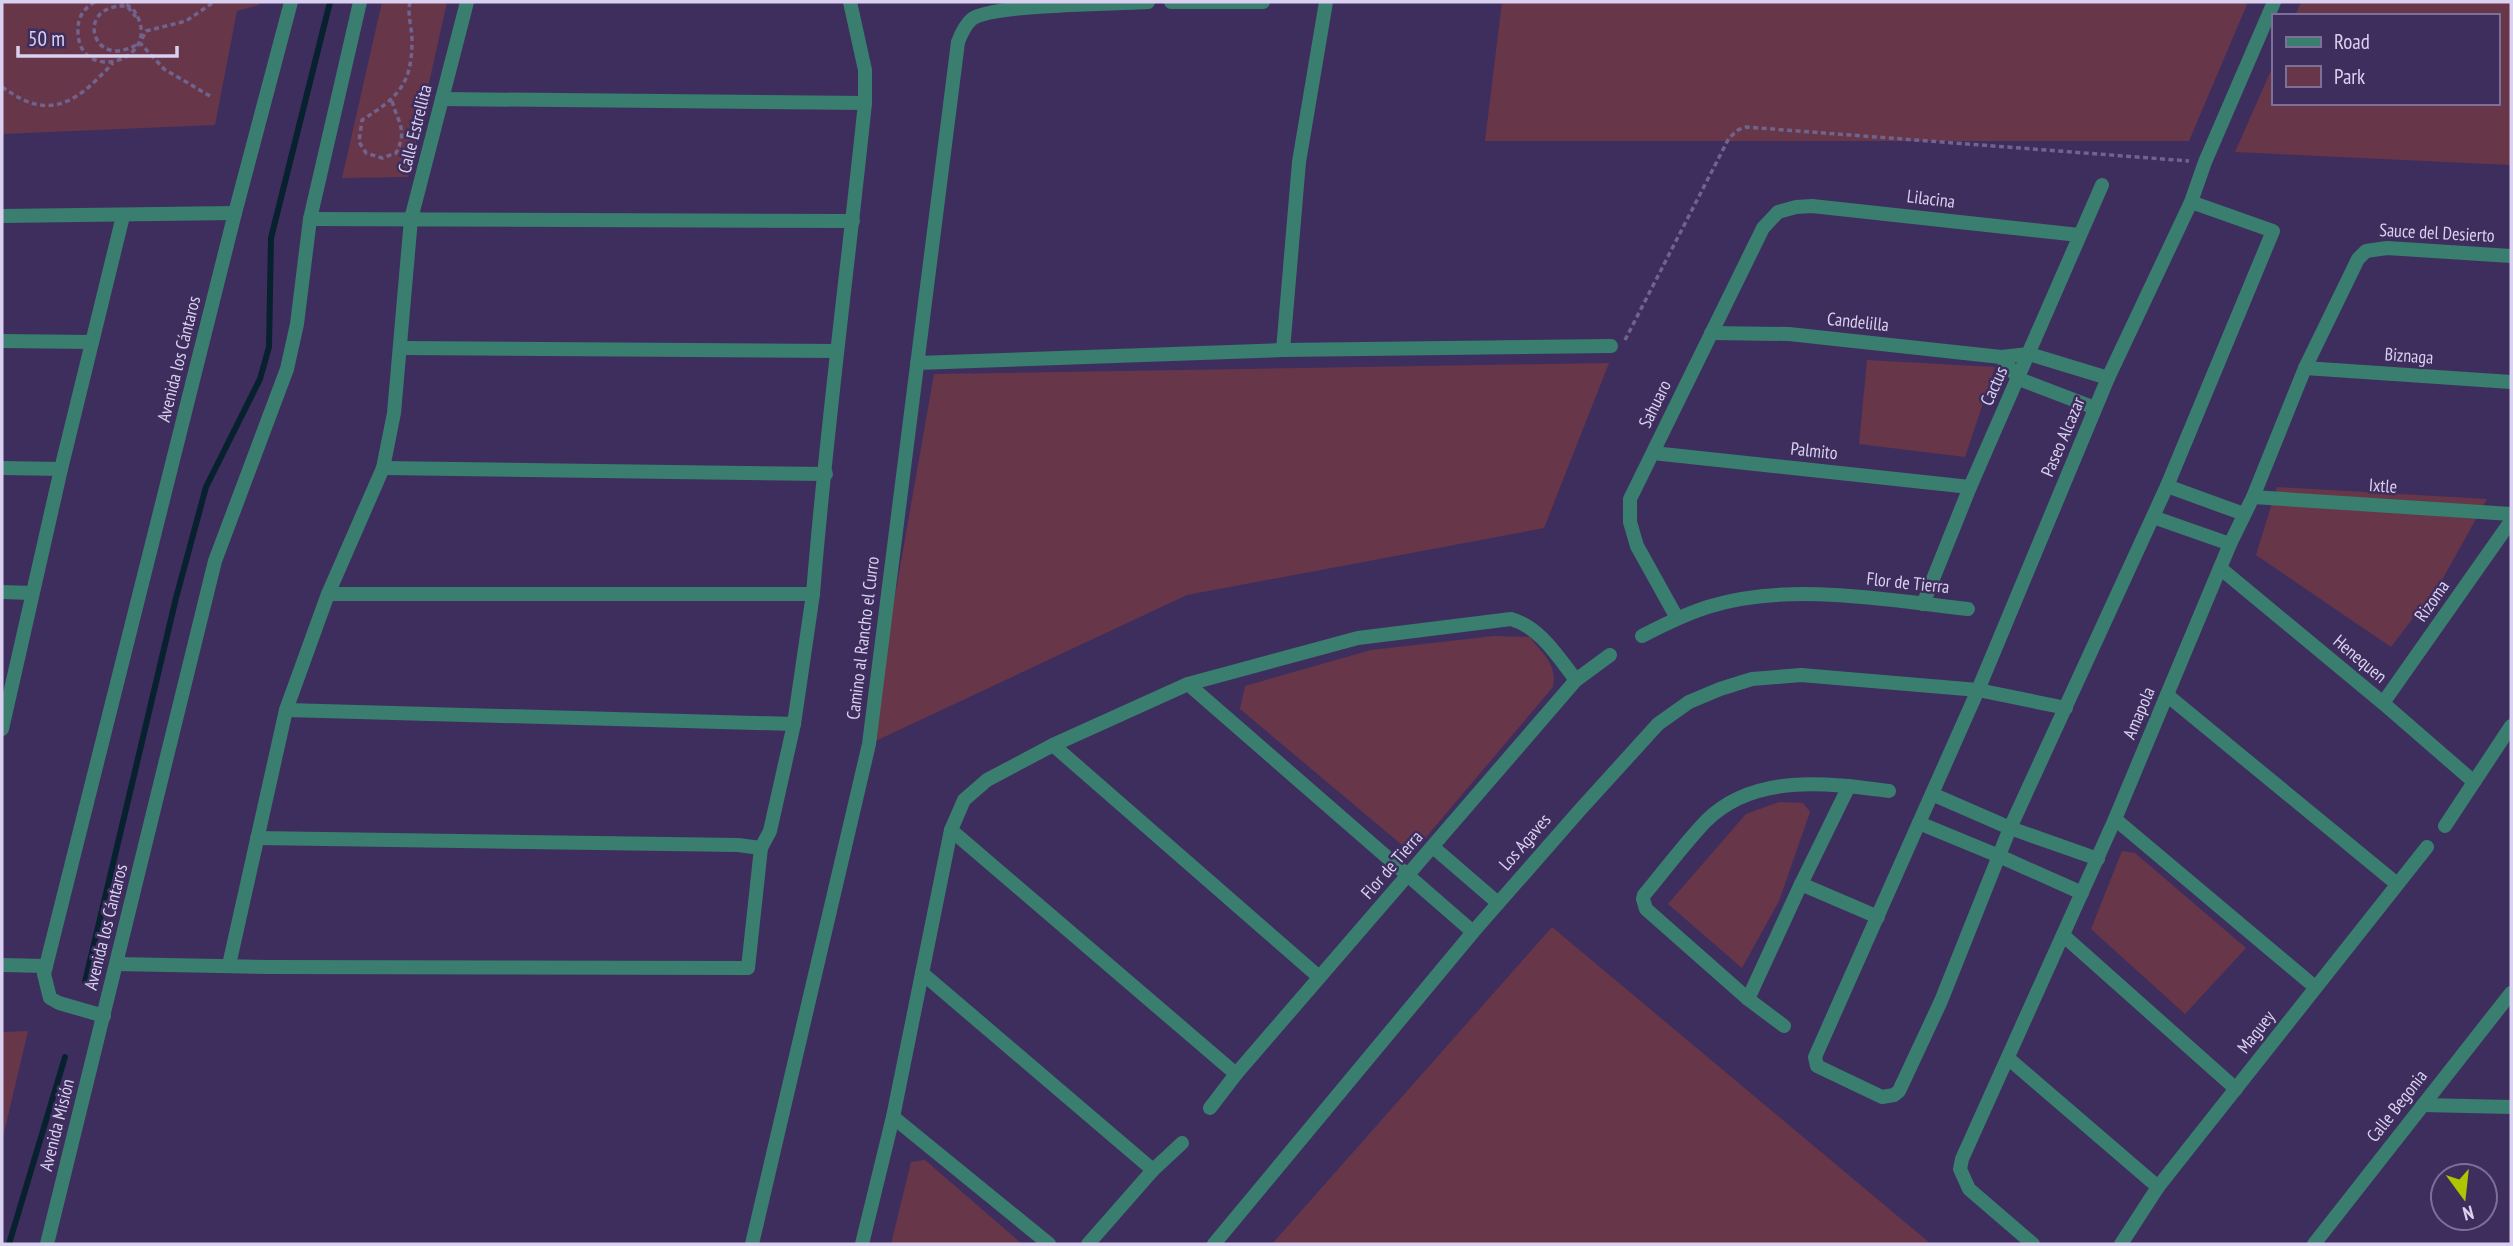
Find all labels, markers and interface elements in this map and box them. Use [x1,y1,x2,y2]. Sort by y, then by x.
scale bar [18,14,177,58]
legend [2272,14,2499,105]
text: 50 m [28,25,65,52]
text: Road [2334,28,2370,55]
text: Park [2334,63,2365,90]
street label: Calle Estrellita [392,82,437,176]
street label: Lilacina [1906,184,1956,213]
street label: Sauce del Desierto [2379,218,2496,247]
street label: Avenida los Cántaros [152,293,205,424]
street label: Candelilla [1826,307,1890,336]
street label: Biznaga [2384,342,2434,369]
street label: Cactus [1975,363,2012,409]
street label: Sahuaro [1633,376,1676,432]
street label: Paseo Alcazar [2035,393,2090,480]
street label: Palmito [1789,437,1839,464]
street label: Ixtle [2368,473,2398,498]
street label: Camino al Rancho el Curro [841,555,884,721]
street label: Flor de Tierra [1865,567,1951,598]
street label: Rizoma [2409,575,2454,626]
street label: Henequen [2329,629,2392,688]
street label: Amapola [2117,683,2160,742]
street label: Los Agaves [1494,809,1556,875]
street label: Flor de Tierra [1356,826,1428,904]
street label: Avenida los Cántaros [79,861,132,992]
street label: Maguey [2232,1005,2280,1058]
street label: Calle Begonia [2361,1065,2432,1146]
street label: Avenida Misión [34,1076,79,1173]
north arrow [2429,1162,2499,1232]
text: N [2460,1201,2476,1226]

